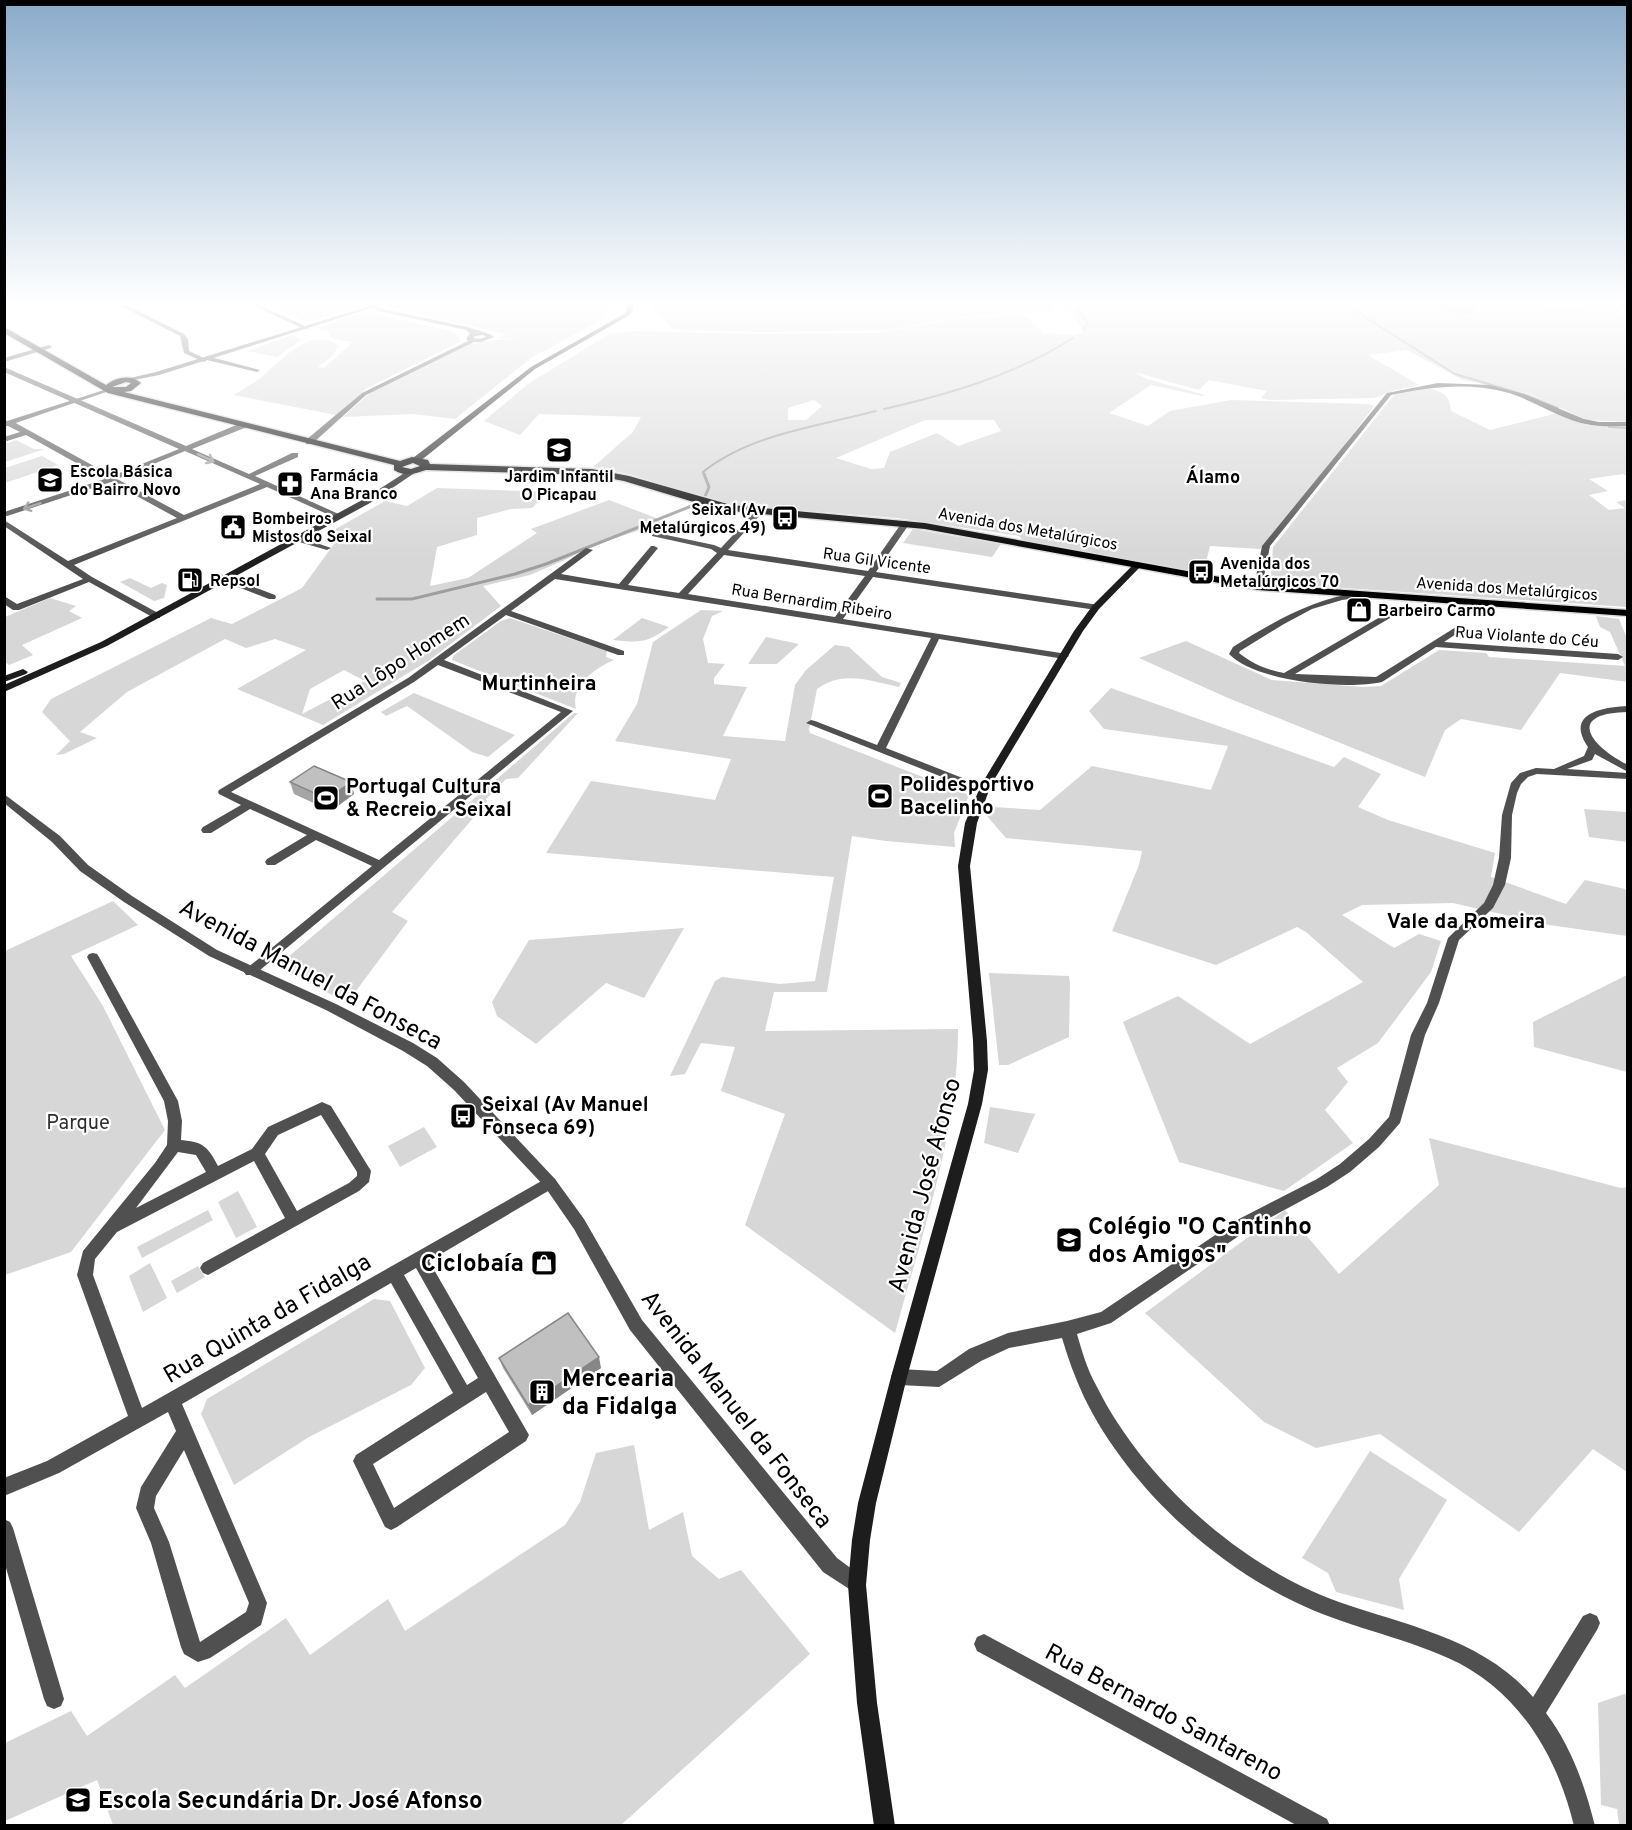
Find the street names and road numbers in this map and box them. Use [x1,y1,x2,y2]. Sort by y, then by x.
street label: Avenida dos Metalúrgicos [936,504,1119,556]
street label: Rua Gil Vicente [821,545,932,579]
street label: Avenida dos Metalúrgicos [1415,574,1599,606]
street label: Rua Bernardim Ribeiro [730,580,894,626]
street label: Rua Lôpo Homem [327,608,475,717]
street label: Rua Violante do Céu [1454,623,1599,653]
street label: Avenida Manuel da Fonseca [173,894,447,1058]
street label: Avenida José Afonso [883,1075,969,1296]
street label: Rua Quinta da Fidalga [159,1248,377,1391]
street label: Avenida Manuel da Fonseca [633,1285,838,1535]
street label: Rua Bernardo Santareno [1039,1638,1287,1789]

